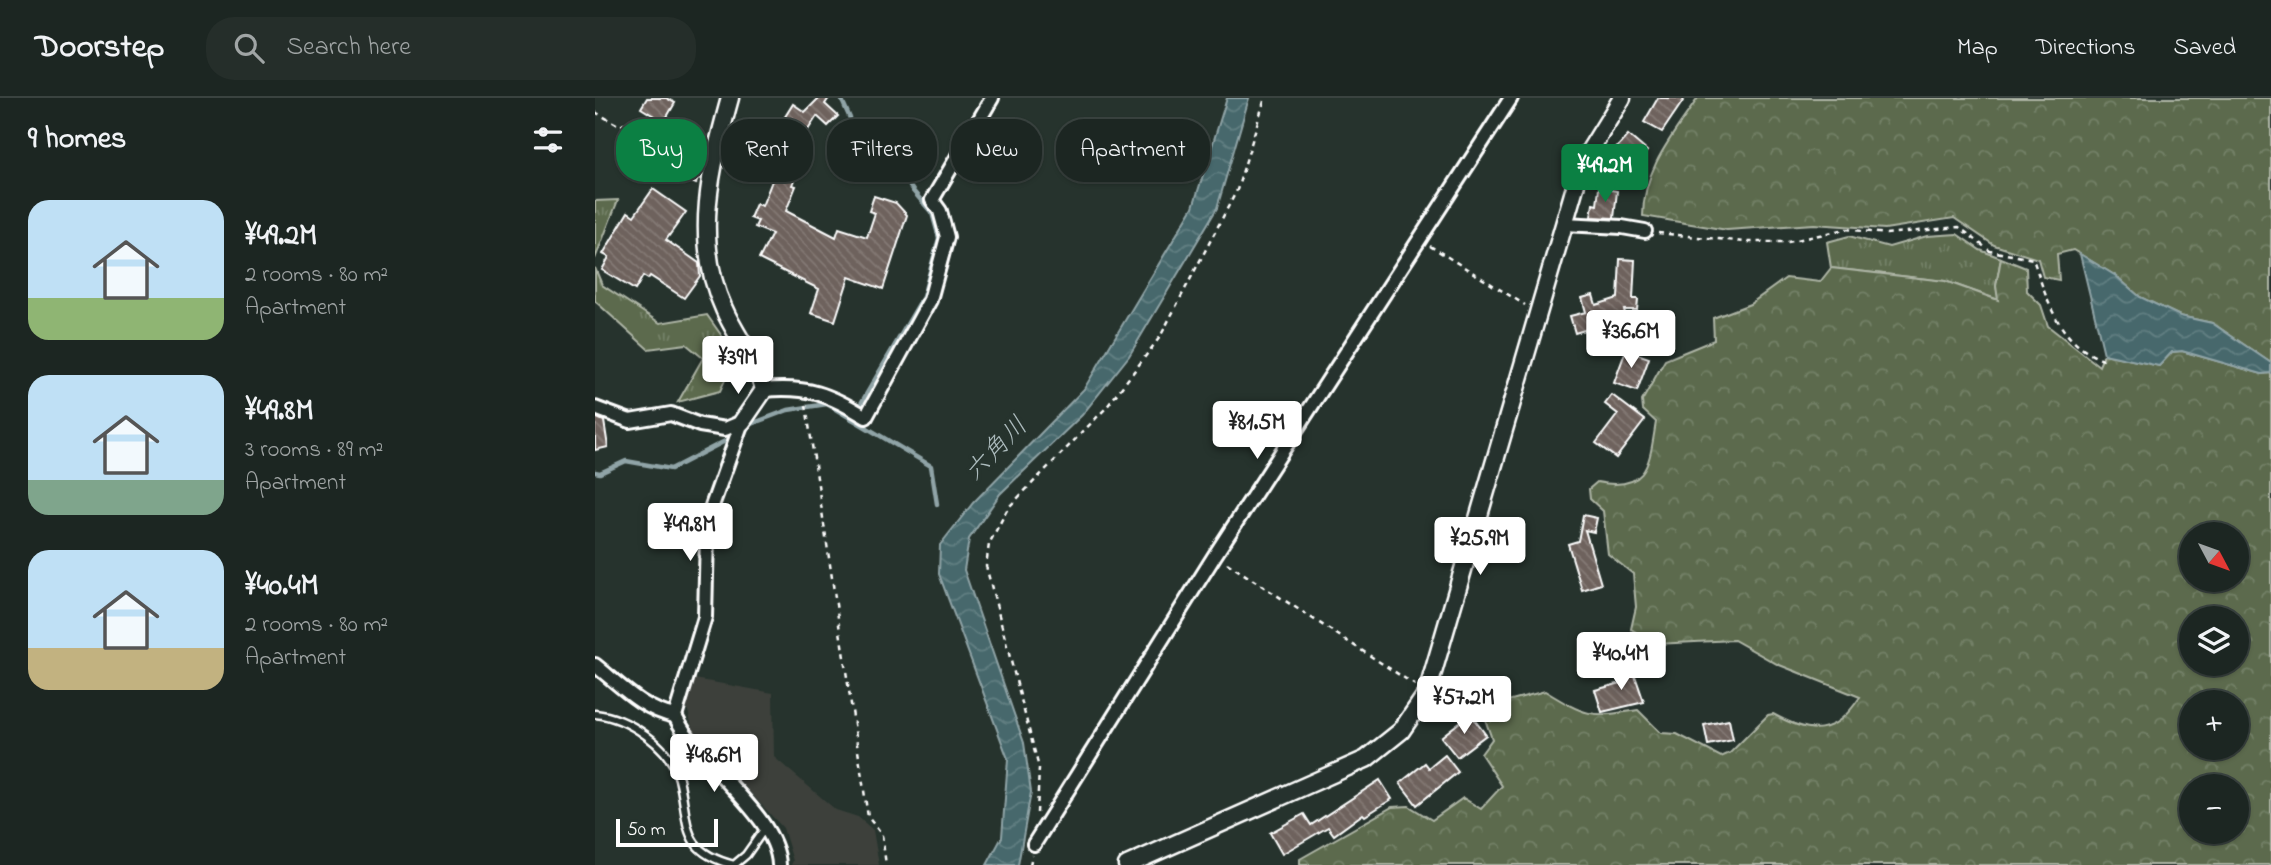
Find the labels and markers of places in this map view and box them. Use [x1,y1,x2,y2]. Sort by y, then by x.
pin: ¥49.2M [1548,144,1662,204]
pin: ¥36.6M [1574,310,1688,370]
pin: ¥39M [697,336,779,396]
pin: ¥81.5M [1200,402,1314,461]
pin: ¥49.8M [633,504,747,563]
pin: ¥25.9M [1423,518,1537,577]
pin: ¥40.4M [1564,632,1678,692]
pin: ¥57.2M [1407,676,1521,736]
pin: ¥48.6M [657,734,771,794]

